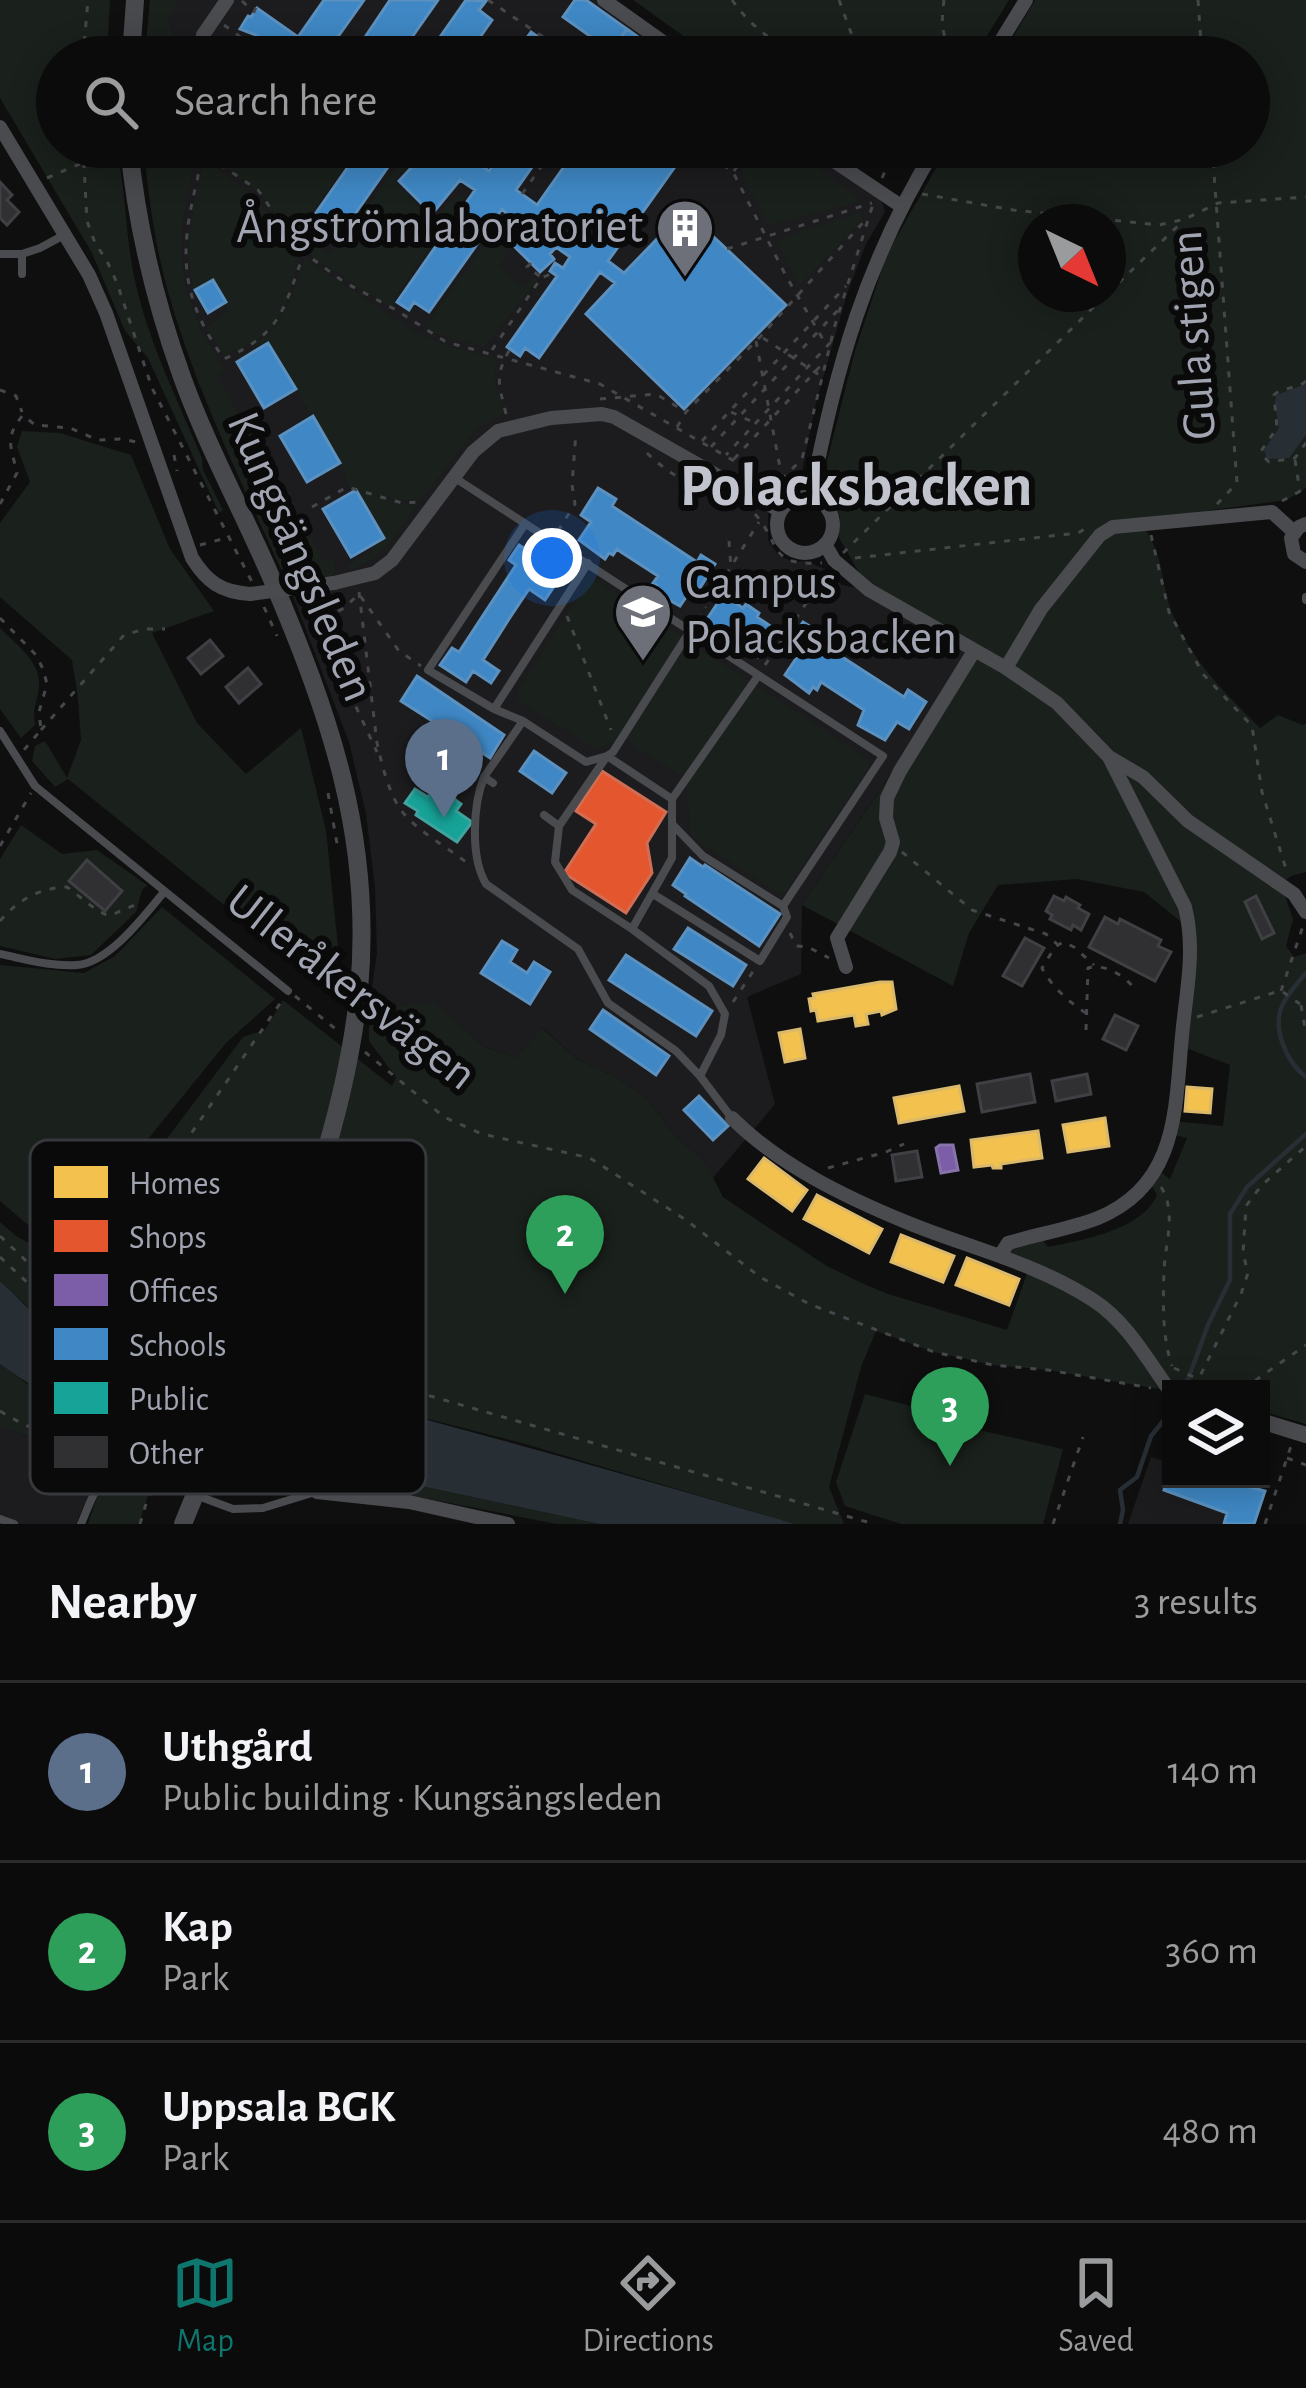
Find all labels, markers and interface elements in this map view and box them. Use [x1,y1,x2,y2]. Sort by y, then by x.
search box [36,36,1270,168]
icon: search [78,69,144,135]
text: Search here [174,79,377,124]
building icon: Ångströmlaboratoriet [654,197,716,279]
place label: Ångströmlaboratoriet [236,199,643,252]
north arrow [1018,204,1126,312]
street label: Gula stigen [1163,229,1225,441]
street label: Kungsängsleden [218,406,382,708]
district label: Polacksbacken [679,457,1033,517]
your location [522,528,582,588]
place label: Campus Polacksbacken [685,560,957,663]
school or university icon: Campus Polacksbacken [612,581,674,663]
pin: 1 [405,719,483,818]
street label: Ulleråkersvägen [217,876,485,1100]
legend [30,1140,426,1494]
text: Homes [129,1168,221,1201]
pin: 2 [526,1195,604,1294]
text: Shops [129,1222,207,1255]
text: Offices [129,1276,218,1309]
text: Schools [129,1330,227,1363]
pin: 3 [911,1367,989,1466]
map controls [1162,1380,1270,1488]
button: layers [1162,1380,1270,1488]
text: Public [129,1384,209,1417]
text: Other [129,1438,204,1471]
text: Nearby [48,1577,197,1628]
text: 3 results [1134,1583,1258,1622]
text: Uthgård [162,1725,313,1770]
text: 1 [80,1752,94,1791]
text: 140 m [1168,1752,1258,1791]
text: Public building · Kungsängsleden [162,1779,663,1818]
text: Kap [162,1905,233,1950]
text: 2 [78,1932,96,1971]
text: 360 m [1165,1932,1258,1971]
text: Park [162,1959,229,1998]
text: Uppsala BGK [162,2085,395,2130]
text: 3 [79,2112,95,2151]
text: 480 m [1163,2112,1258,2151]
text: Park [162,2139,229,2178]
tab: Map [172,2250,238,2362]
tab: Directions [582,2250,714,2362]
tab: Saved [1058,2250,1134,2362]

